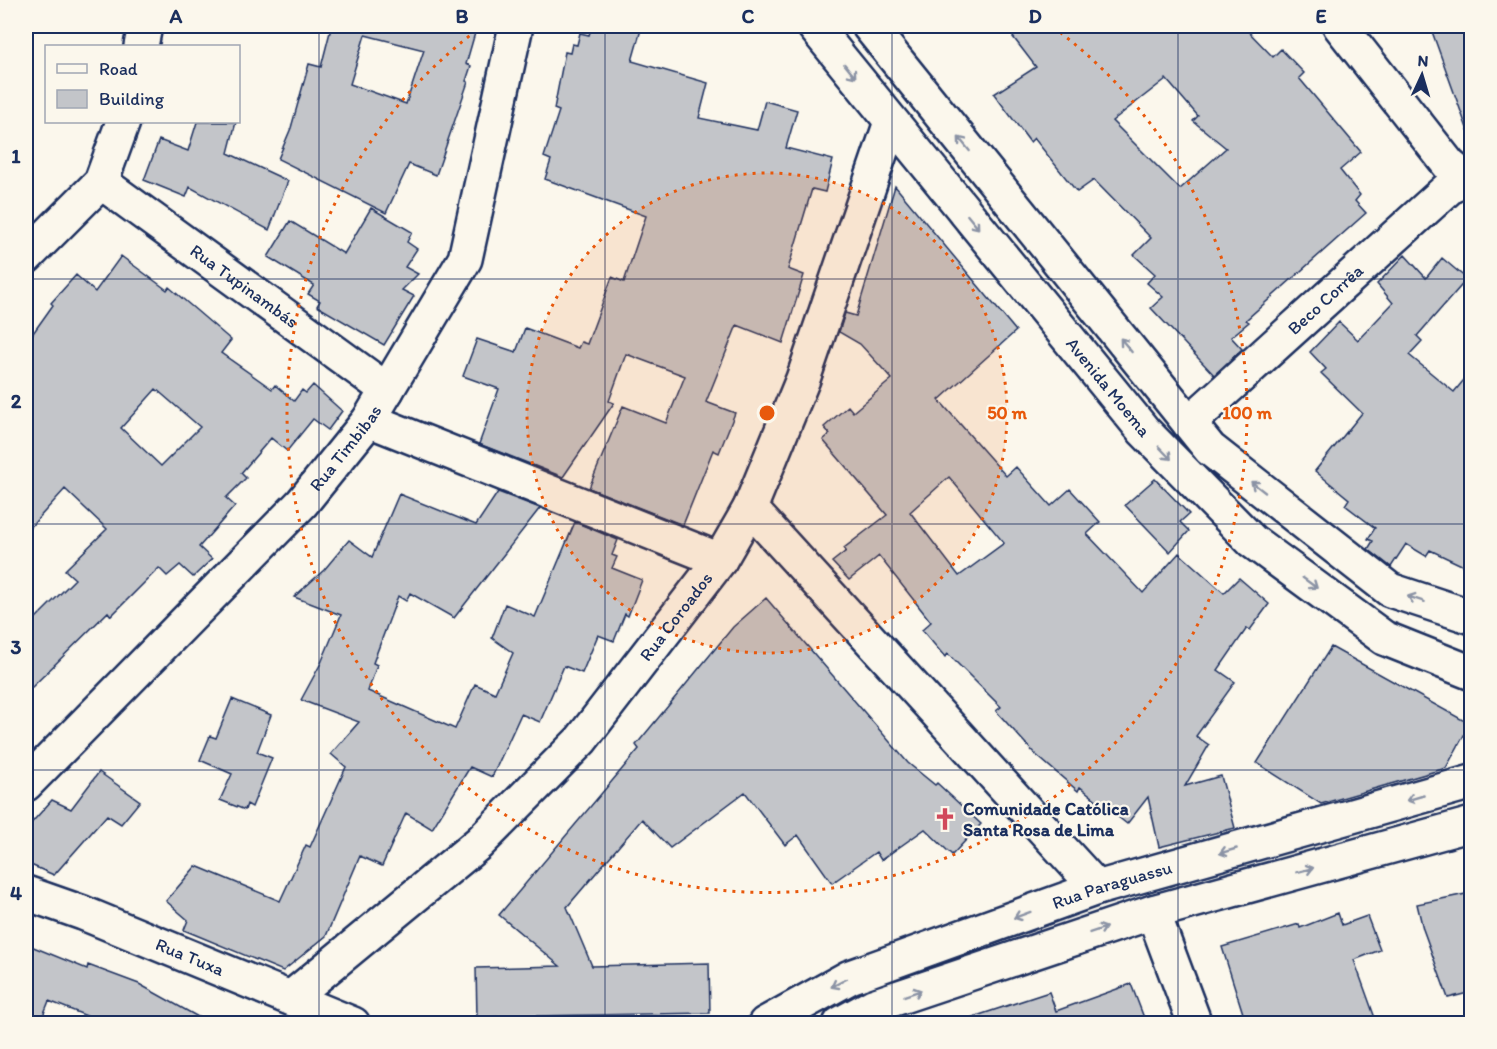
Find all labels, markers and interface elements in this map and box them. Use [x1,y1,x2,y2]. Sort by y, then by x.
text: A [169,4,183,28]
text: B [456,4,469,28]
text: C [742,4,755,28]
text: D [1028,4,1042,28]
text: E [1315,4,1327,28]
legend [45,45,240,123]
north arrow [1392,45,1452,105]
text: N [1417,51,1429,70]
text: Road [99,58,138,80]
one-way arrow [844,63,857,79]
text: Building [99,88,165,110]
one-way arrow [957,137,971,152]
text: 1 [11,144,21,168]
one-way arrow [967,214,980,230]
street label: Rua Tupinambás [186,239,303,333]
street label: Beco Corrêa [1283,259,1368,339]
street label: Avenida Moema [1061,333,1156,442]
one-way arrow [1120,337,1133,353]
text: 2 [11,389,22,413]
street label: Rua Timbibas [305,401,386,496]
text: 50 m [987,402,1028,424]
text: 100 m [1222,402,1273,424]
centre of rings [757,403,777,423]
one-way arrow [1158,445,1173,460]
one-way arrow [1250,480,1266,493]
street label: Rua Coroados [635,568,718,666]
one-way arrow [1301,577,1317,589]
one-way arrow [1407,592,1426,603]
text: 3 [11,635,22,659]
one-way arrow [1406,792,1425,804]
place label: Comunidade Católica Santa Rosa de Lima [963,798,1129,841]
church icon: Comunidade Católica Santa Rosa de Lima [932,806,958,832]
one-way arrow [1219,846,1238,857]
street label: Rua Paraguassu [1049,856,1175,914]
one-way arrow [1295,863,1314,875]
text: 4 [10,881,22,905]
one-way arrow [1013,910,1031,921]
one-way arrow [1088,924,1107,935]
street label: Rua Tuxa [152,933,228,981]
one-way arrow [831,977,848,989]
one-way arrow [903,986,922,997]

